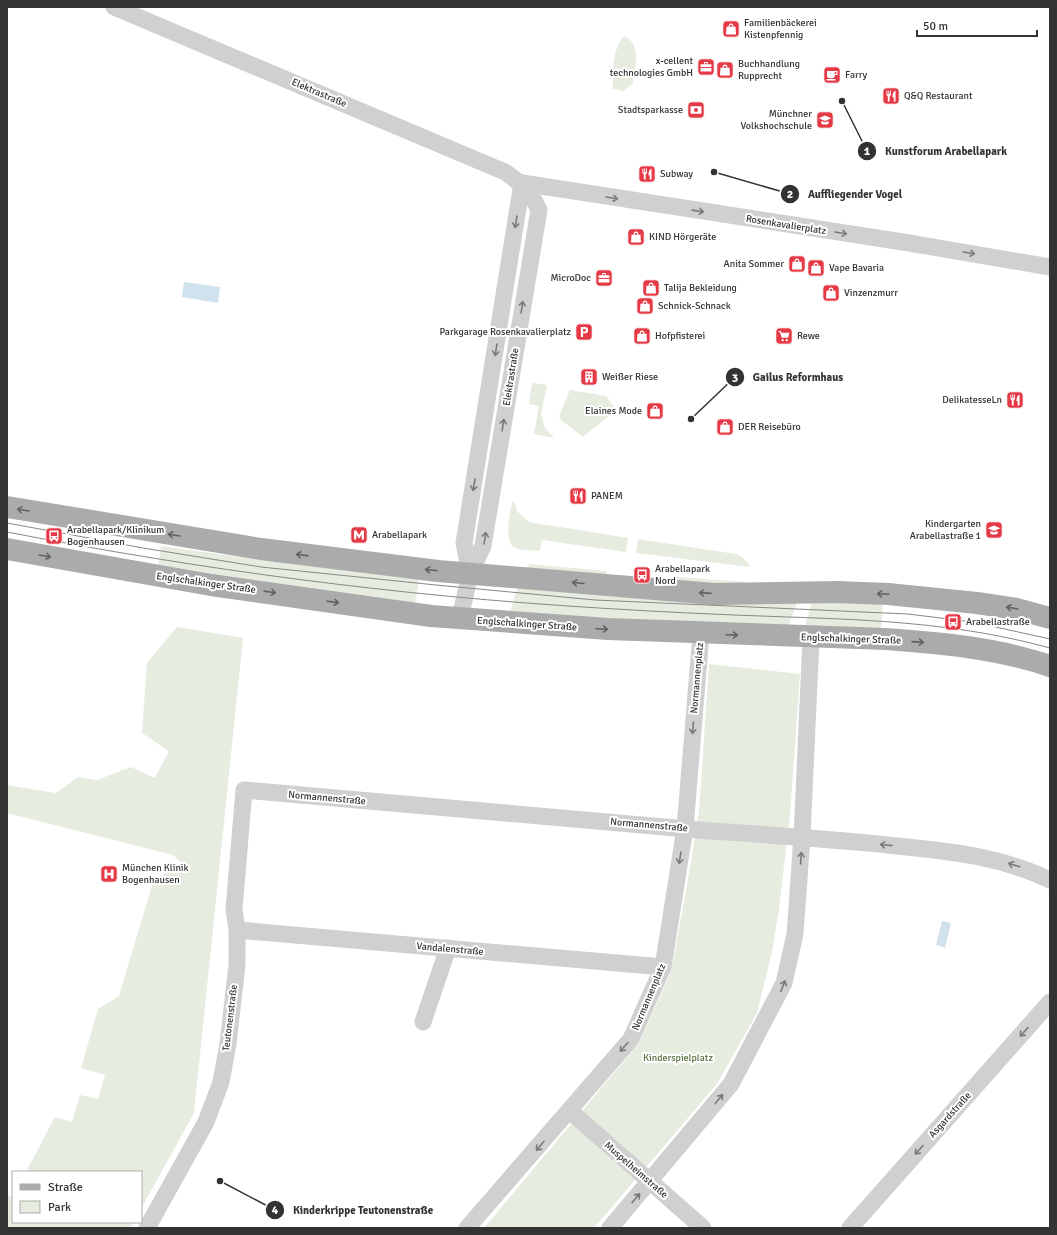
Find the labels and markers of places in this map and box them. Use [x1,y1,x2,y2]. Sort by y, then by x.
place label: Familienbäckerei Kistenpfennig [744,17,817,41]
shop icon: Familienbäckerei Kistenpfennig [721,19,741,39]
place label: x-cellent technologies GmbH [610,55,693,79]
office icon: x-cellent technologies GmbH [696,57,716,77]
place label: Buchhandlung Rupprecht [738,58,800,82]
shop icon: Buchhandlung Rupprecht [715,60,735,80]
cafe icon: Farry [822,65,842,85]
place label: Farry [845,69,868,81]
restaurant icon: Q&Q Restaurant [881,86,901,106]
place label: Q&Q Restaurant [904,90,973,102]
bank icon: Stadtsparkasse [686,100,706,120]
place label: Stadtsparkasse [618,104,683,116]
place label: Münchner Volkshochschule [741,108,812,132]
school or university icon: Münchner Volkshochschule [815,110,835,130]
callout: Kunstforum Arabellapark [857,140,1015,163]
restaurant icon: Subway [637,164,657,184]
place label: Subway [660,168,693,180]
callout: Auffliegender Vogel [780,183,910,206]
shop icon: KIND Hörgeräte [626,227,646,247]
place label: KIND Hörgeräte [649,231,716,243]
shop icon: Anita Sommer [787,254,807,274]
place label: Anita Sommer [724,258,784,270]
shop icon: Vape Bavaria [806,258,826,278]
place label: Vape Bavaria [829,262,884,274]
office icon: MicroDoc [594,268,614,288]
place label: MicroDoc [550,272,591,284]
shop icon: Talija Bekleidung [641,278,661,298]
place label: Talija Bekleidung [664,282,737,294]
shop icon: Vinzenzmurr [821,283,841,303]
place label: Vinzenzmurr [844,287,898,299]
shop icon: Schnick-Schnack [635,296,655,316]
place label: Schnick-Schnack [658,300,731,312]
parking icon: Parkgarage Rosenkavalierplatz [574,322,594,342]
place label: Parkgarage Rosenkavalierplatz [439,326,572,338]
shop icon: Hofpfisterei [632,326,652,346]
supermarket icon: Rewe [774,326,794,346]
place label: Hofpfisterei [655,330,705,342]
place label: Rewe [797,330,820,342]
callout: Gailus Reformhaus [725,366,851,389]
building icon: Weißer Riese [579,367,599,387]
place label: Weißer Riese [602,371,658,383]
restaurant icon: DelikatesseLn [1005,390,1025,410]
place label: DelikatesseLn [942,394,1002,406]
shop icon: Elaines Mode [645,401,665,421]
place label: Elaines Mode [585,405,642,417]
shop icon: DER Reisebüro [715,417,735,437]
place label: DER Reisebüro [738,421,801,433]
restaurant icon: PANEM [568,486,588,506]
place label: PANEM [591,490,623,502]
place label: Kindergarten Arabellastraße 1 [910,518,981,542]
school or university icon: Kindergarten Arabellastraße 1 [984,520,1004,540]
place label: Arabellapark/Klinikum Bogenhausen [67,524,164,548]
metro station icon: Arabellapark [349,525,369,545]
bus stop icon: Arabellapark/Klinikum Bogenhausen [44,526,64,546]
place label: Arabellapark [372,529,427,541]
place label: Arabellapark Nord [655,563,710,587]
bus stop icon: Arabellapark Nord [632,565,652,585]
bus stop icon: Arabellastraße [943,612,963,632]
place label: Arabellastraße [966,616,1030,628]
place label: München Klinik Bogenhausen [122,862,189,886]
hospital icon: München Klinik Bogenhausen [99,864,119,884]
callout: Kinderkrippe Teutonenstraße [265,1198,441,1221]

